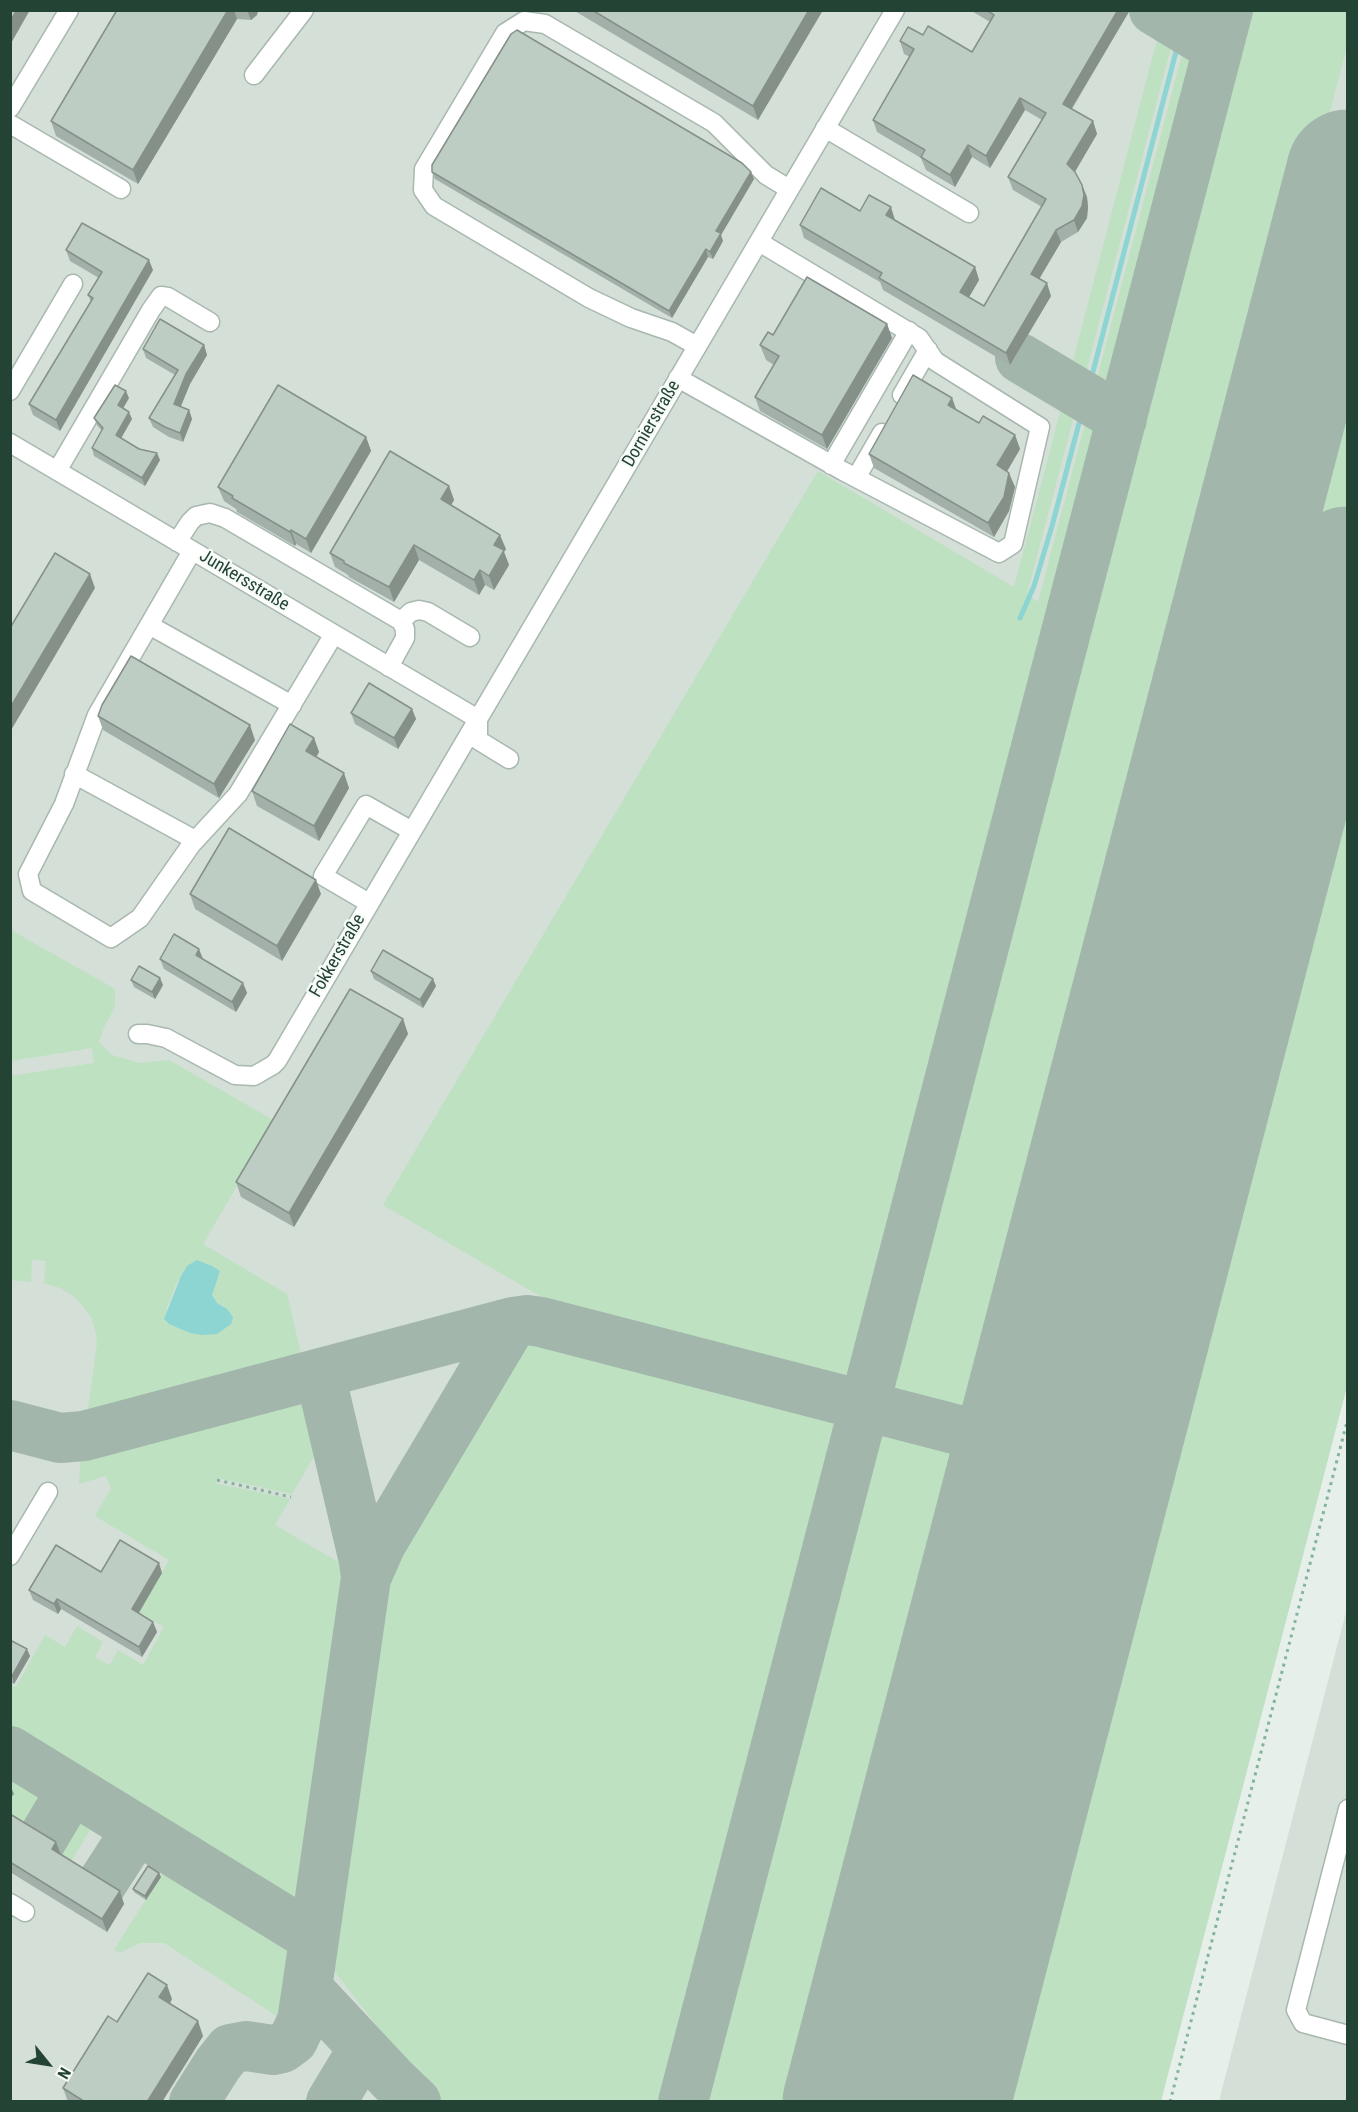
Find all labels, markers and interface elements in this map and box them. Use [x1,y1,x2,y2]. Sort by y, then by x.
street label: Dornierstraße [618,377,686,471]
street label: Junkersstraße [195,546,293,616]
street label: Fokkerstraße [305,911,371,1001]
north arrow [18,2034,78,2094]
text: N [53,2064,75,2082]

